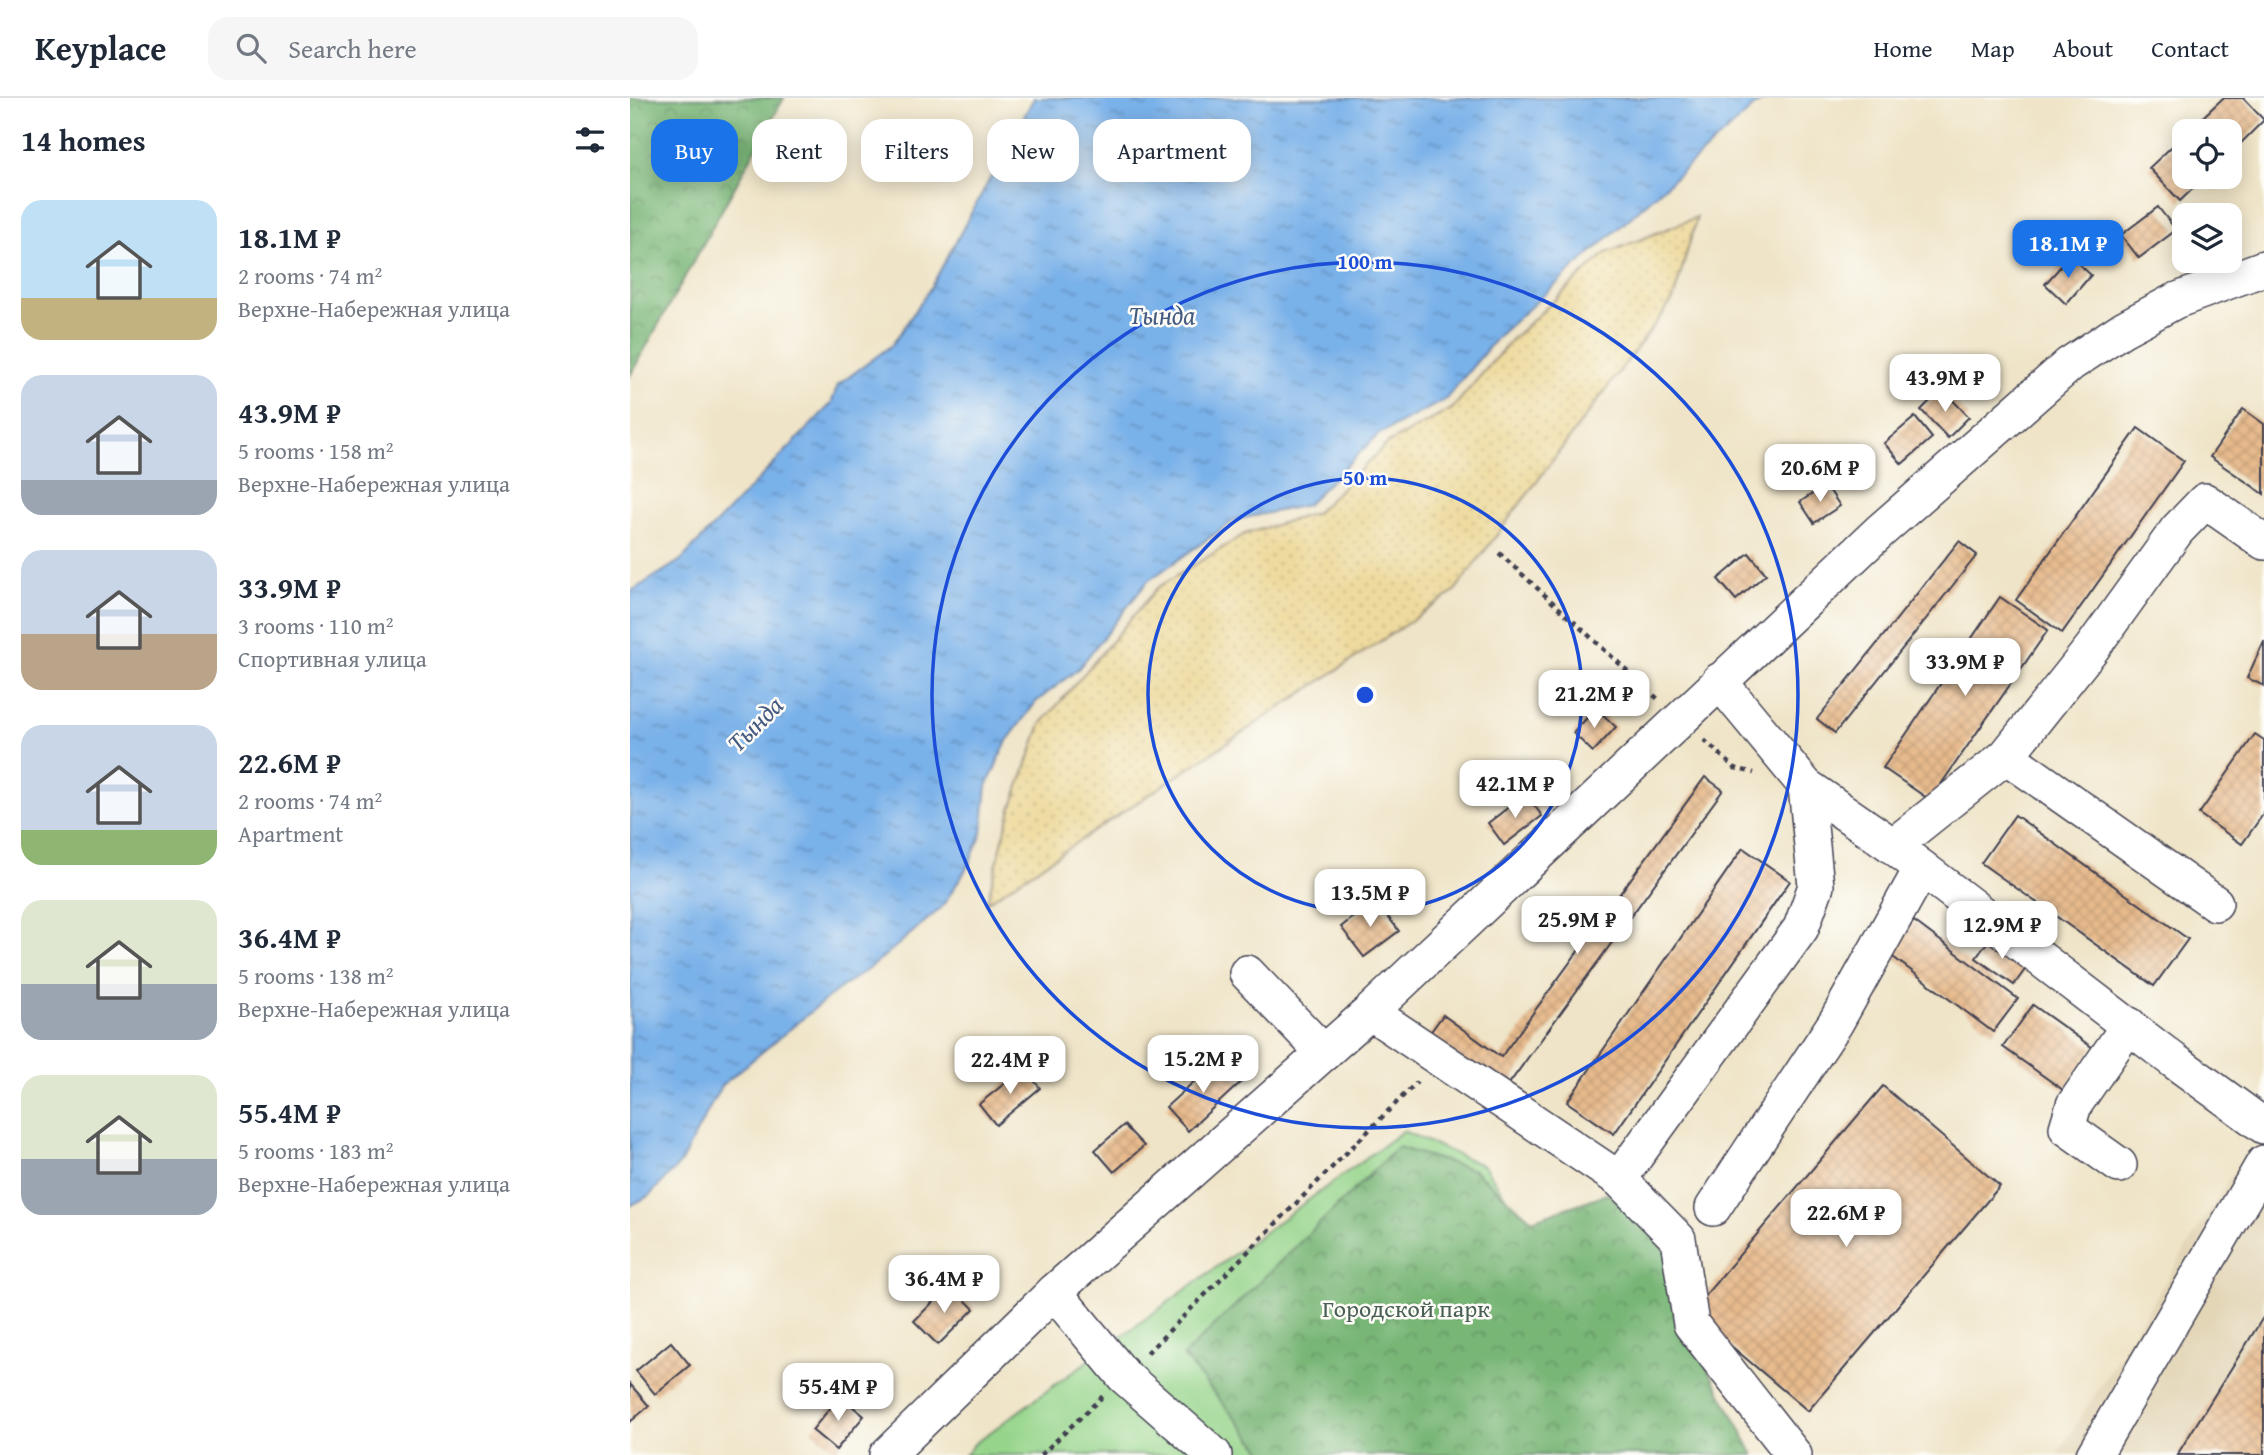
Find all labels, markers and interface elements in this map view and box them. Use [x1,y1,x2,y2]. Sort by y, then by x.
search box [208,17,698,80]
text: Keyplace [35,24,166,72]
icon: search [232,29,270,67]
text: Search here [288,29,417,68]
text: Home [1874,31,1933,66]
text: Map [1971,31,2015,66]
text: About [2053,31,2113,66]
text: Contact [2151,31,2229,66]
text: 14 homes [21,118,146,162]
chip: Buy [651,119,738,182]
chip: Rent [752,119,847,182]
chip: Filters [861,119,973,182]
chip: New [987,119,1079,182]
chip: Apartment [1093,119,1251,182]
map controls [2172,119,2242,273]
button: locate [2172,119,2242,189]
icon: filters [571,121,609,159]
button: layers [2172,203,2242,273]
text: 18.1M ₽ [238,215,341,259]
pin: 18.1M ₽ [2003,220,2133,280]
text: 18.1M ₽ [2028,226,2108,259]
icon: home [77,228,161,312]
text: 100 m [1337,246,1393,277]
text: 2 rooms · 74 m² [238,259,382,292]
text: Верхне-Набережная улица [238,292,510,325]
water label: Тында [1129,295,1195,334]
pin: 43.9M ₽ [1880,354,2010,414]
text: 43.9M ₽ [1905,360,1985,393]
text: 43.9M ₽ [238,390,341,434]
icon: home [77,403,161,487]
text: 5 rooms · 158 m² [238,434,393,467]
pin: 20.6M ₽ [1755,444,1885,504]
text: 20.6M ₽ [1780,450,1860,483]
text: 50 m [1343,462,1387,493]
text: Верхне-Набережная улица [238,467,510,500]
text: 33.9M ₽ [238,565,341,609]
icon: home [77,578,161,662]
text: 3 rooms · 110 m² [238,609,393,642]
pin: 33.9M ₽ [1900,638,2030,698]
text: Спортивная улица [238,642,427,675]
text: 33.9M ₽ [1925,644,2005,677]
pin: 21.2M ₽ [1529,670,1659,730]
text: 21.2M ₽ [1554,676,1634,709]
centre of rings [1353,683,1377,707]
water label: Тында [717,686,792,761]
text: 22.6M ₽ [238,740,341,784]
icon: home [77,753,161,837]
pin: 42.1M ₽ [1450,760,1580,820]
text: 42.1M ₽ [1475,766,1555,799]
text: 2 rooms · 74 m² [238,784,382,817]
text: Apartment [238,817,343,850]
pin: 13.5M ₽ [1305,870,1435,929]
text: 13.5M ₽ [1330,875,1410,908]
pin: 25.9M ₽ [1512,896,1642,956]
text: 25.9M ₽ [1537,902,1617,935]
pin: 12.9M ₽ [1937,902,2067,961]
text: 12.9M ₽ [1962,907,2042,940]
text: 36.4M ₽ [238,915,341,959]
icon: home [77,928,161,1012]
text: 5 rooms · 138 m² [238,959,393,992]
text: Верхне-Набережная улица [238,992,510,1025]
pin: 15.2M ₽ [1138,1035,1268,1095]
pin: 22.4M ₽ [945,1037,1075,1096]
text: 15.2M ₽ [1163,1041,1243,1074]
text: 22.4M ₽ [970,1042,1050,1075]
text: 55.4M ₽ [238,1090,341,1134]
icon: home [77,1103,161,1187]
text: 5 rooms · 183 m² [238,1134,393,1167]
text: Верхне-Набережная улица [238,1167,510,1200]
pin: 22.6M ₽ [1781,1190,1911,1249]
text: 22.6M ₽ [1806,1195,1886,1228]
pin: 36.4M ₽ [879,1256,1009,1315]
text: 36.4M ₽ [904,1261,984,1294]
park label: Городской парк [1322,1291,1490,1326]
pin: 55.4M ₽ [773,1364,903,1423]
text: 55.4M ₽ [798,1369,878,1402]

